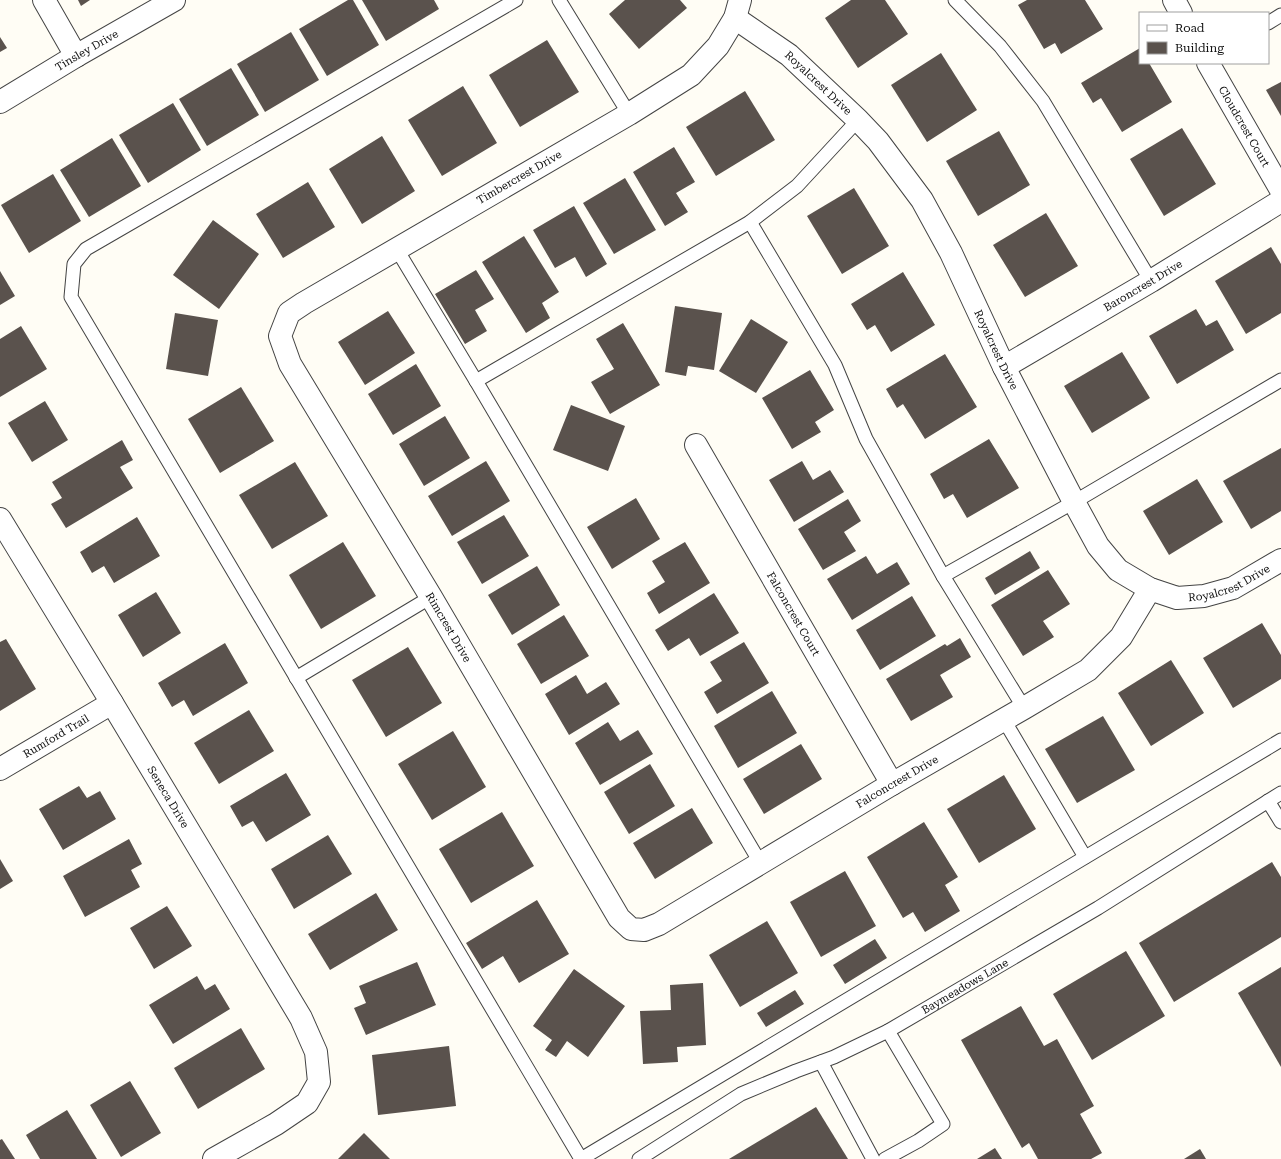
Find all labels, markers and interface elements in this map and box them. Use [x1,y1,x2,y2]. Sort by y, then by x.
legend [1139,12,1269,64]
text: Road [1175,21,1205,35]
street label: Tinsley Drive [53,27,121,74]
text: Building [1175,41,1224,55]
street label: Royalcrest Drive [782,49,854,118]
street label: Cloudcrest Court [1216,84,1272,169]
street label: Timbercrest Drive [475,148,564,207]
street label: Baroncrest Drive [1101,257,1185,314]
street label: Royalcrest Drive [971,308,1021,392]
street label: Royalcrest Drive [1188,562,1272,604]
street label: Falconcrest Court [764,570,822,658]
street label: Rimcrest Drive [423,590,474,665]
street label: Rumford Trail [21,712,92,761]
street label: Falconcrest Drive [854,753,941,811]
street label: Seneca Drive [144,764,192,831]
street label: Baymeadows Lane [919,956,1011,1017]

